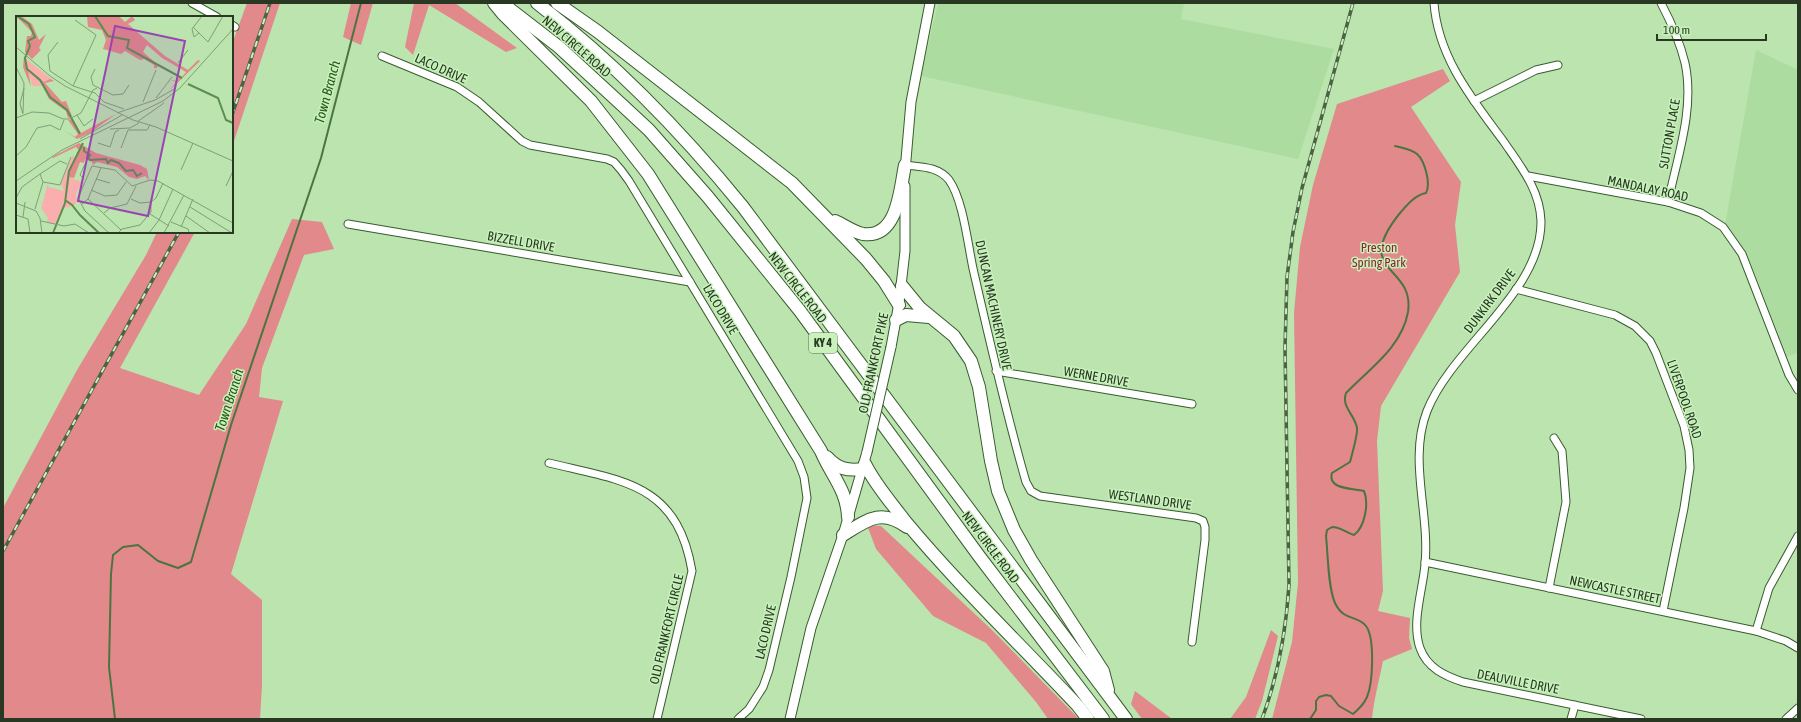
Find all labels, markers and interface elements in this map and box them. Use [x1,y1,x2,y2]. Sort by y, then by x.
street label: NEW CIRCLE ROAD [539,13,614,80]
inset map [16,16,233,233]
scale bar [1657,16,1766,42]
text: 100 m [1663,23,1690,37]
street label: LACO DRIVE [412,50,470,87]
water label: Town Branch [311,59,343,125]
street label: SUTTON PLACE [1656,98,1683,170]
street label: MANDALAY ROAD [1606,173,1690,204]
street label: BIZZELL DRIVE [486,228,556,255]
street label: DUNCAN MACHINERY DRIVE [972,239,1015,372]
park label: Preston Spring Park [1352,240,1406,270]
street label: NEW CIRCLE ROAD [765,249,830,326]
street label: DUNKIRK DRIVE [1461,266,1519,336]
street label: LACO DRIVE [700,282,741,337]
street label: OLD FRANKFORT PIKE [856,311,892,415]
road number: KY 4 [809,333,837,353]
street label: LIVERPOOL ROAD [1664,358,1705,441]
street label: WERNE DRIVE [1062,363,1130,390]
water label: Town Branch [211,367,247,433]
street label: WESTLAND DRIVE [1108,486,1193,513]
street label: NEW CIRCLE ROAD [959,509,1022,586]
street label: OLD FRANKFORT CIRCLE [647,572,687,686]
street label: NEWCASTLE STREET [1568,573,1662,607]
street label: LACO DRIVE [752,603,779,661]
street label: DEAUVILLE DRIVE [1476,666,1560,697]

